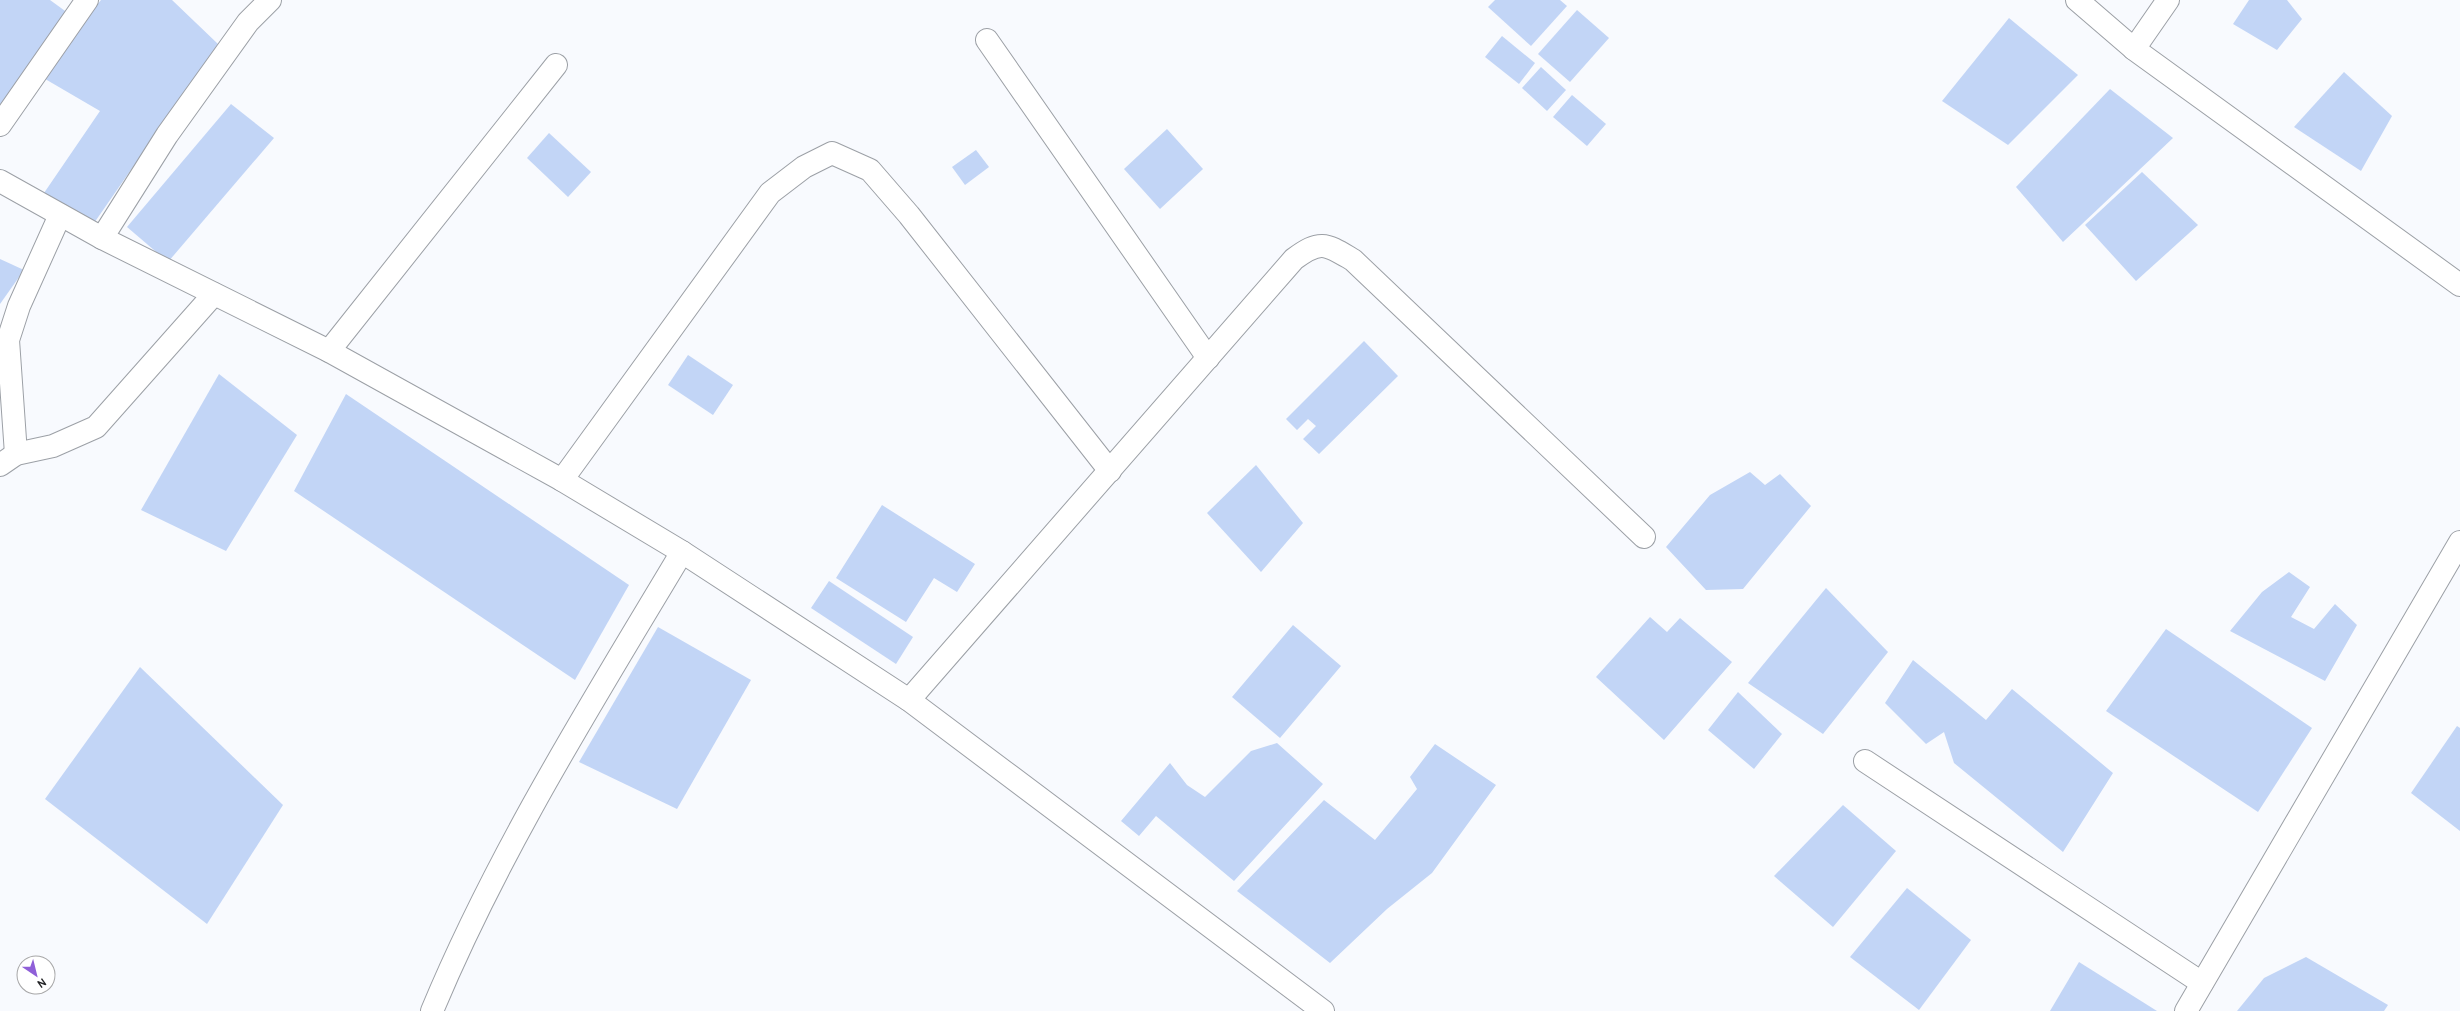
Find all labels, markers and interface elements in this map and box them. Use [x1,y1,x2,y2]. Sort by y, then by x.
north arrow [16,955,56,995]
text: N [35,975,49,991]

